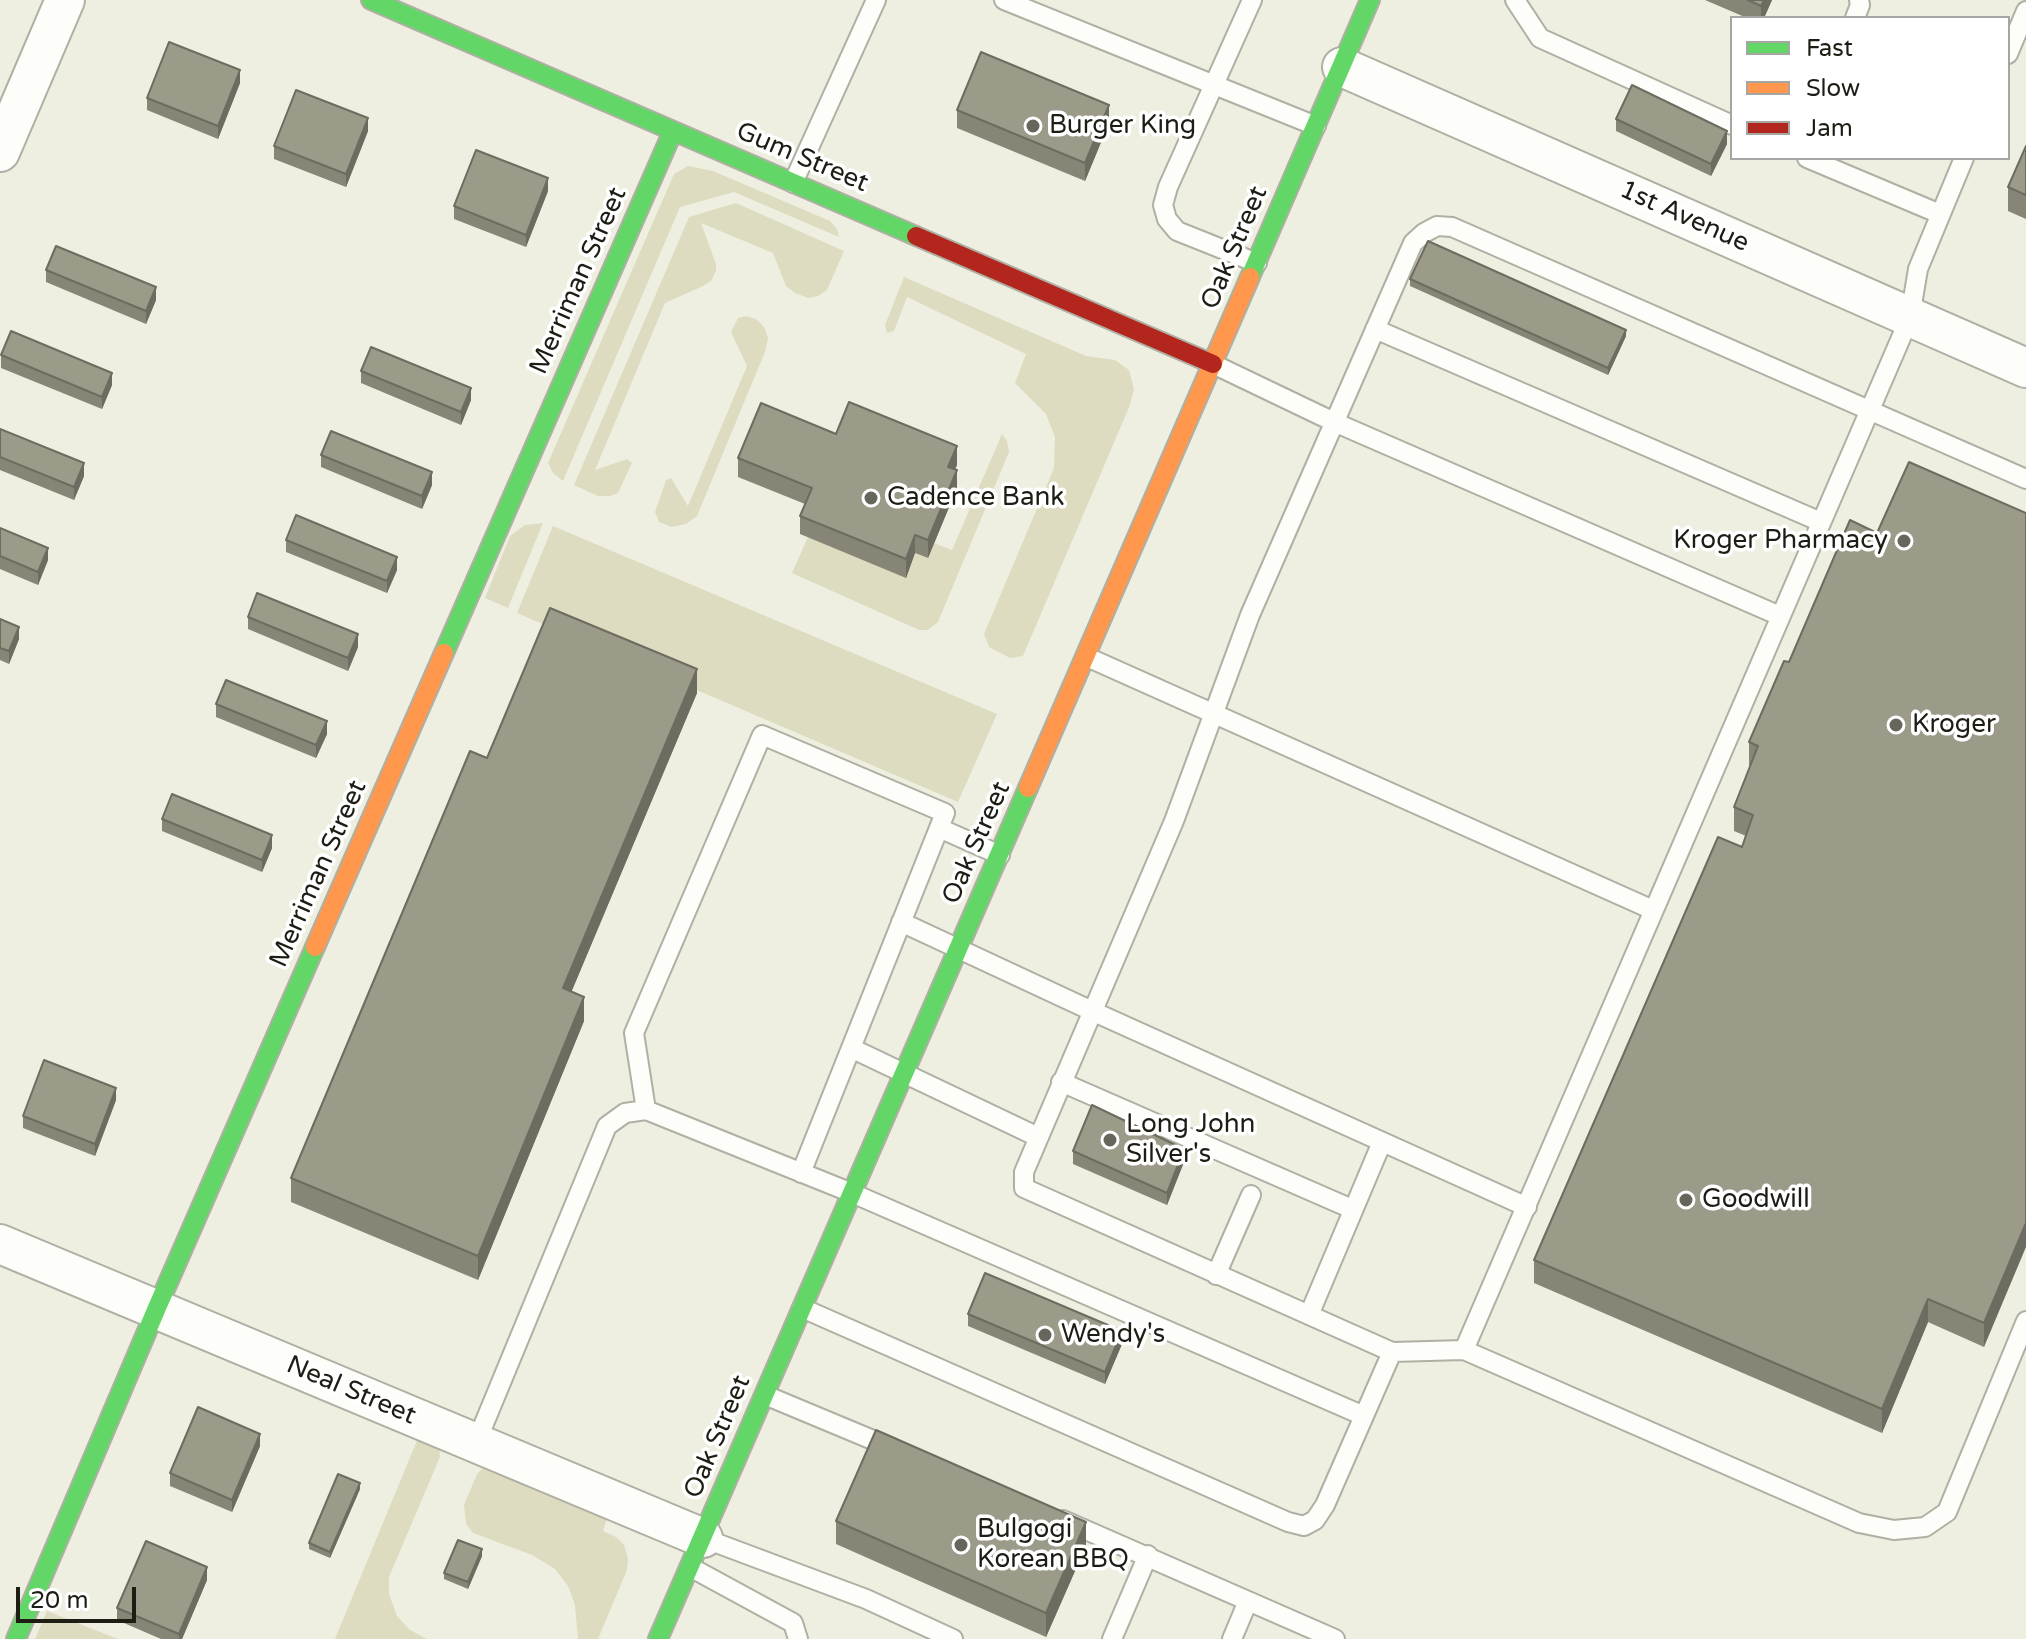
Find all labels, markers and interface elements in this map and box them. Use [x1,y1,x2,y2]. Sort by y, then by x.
legend [1730,16,2010,160]
text: Fast [1806,34,1853,63]
text: Slow [1806,74,1860,103]
place label: Burger King [1049,110,1196,142]
text: Jam [1806,114,1853,143]
street label: Gum Street [731,116,873,200]
marker: Burger King [1024,117,1042,135]
street label: 1st Avenue [1614,175,1754,259]
street label: Oak Street [1195,182,1275,314]
street label: Merriman Street [524,183,634,379]
place label: Cadence Bank [887,482,1065,514]
marker: Cadence Bank [862,489,880,507]
place label: Kroger Pharmacy [1673,525,1888,557]
marker: Kroger Pharmacy [1895,532,1913,550]
place label: Kroger [1912,709,1996,741]
marker: Kroger [1887,716,1905,734]
street label: Merriman Street [264,776,374,972]
street label: Oak Street [936,777,1018,909]
place label: Long John Silver's [1126,1109,1255,1170]
marker: Long John Silver's [1101,1131,1119,1149]
place label: Goodwill [1702,1184,1810,1216]
marker: Goodwill [1677,1191,1695,1209]
place label: Wendy's [1061,1319,1165,1351]
marker: Wendy's [1036,1326,1054,1344]
street label: Neal Street [282,1350,420,1432]
street label: Oak Street [678,1371,758,1503]
place label: Bulgogi Korean BBQ [977,1514,1129,1576]
marker: Bulgogi Korean BBQ [952,1536,970,1554]
scale bar [20,1571,140,1621]
text: 20 m [30,1586,88,1615]

